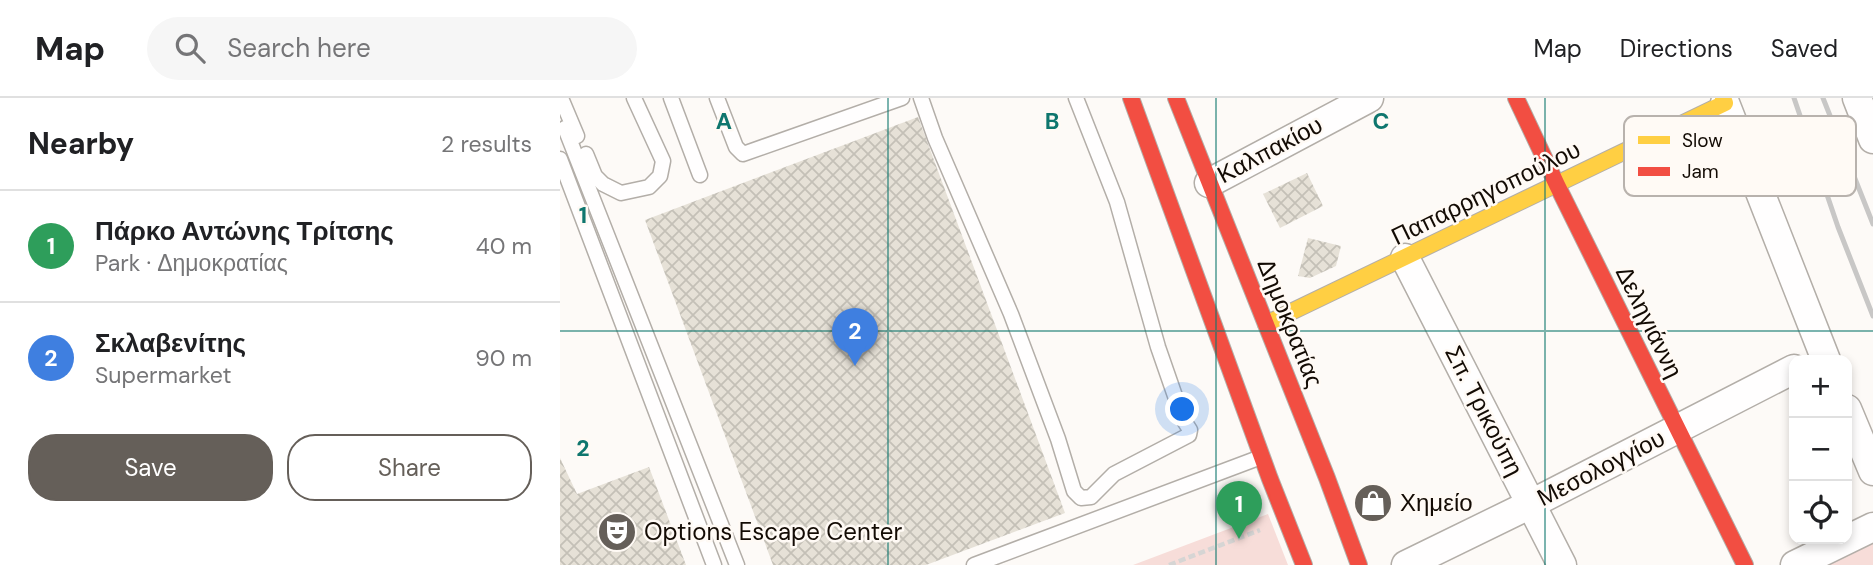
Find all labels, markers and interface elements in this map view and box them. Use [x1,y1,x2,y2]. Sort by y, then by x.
search box [147,17,637,80]
text: Map [35,27,105,70]
icon: search [171,29,209,67]
text: Search here [227,31,371,65]
text: Map [1534,33,1582,64]
text: Directions [1620,33,1733,64]
text: Saved [1771,33,1838,64]
text: A [716,106,732,136]
text: B [1045,106,1059,136]
text: C [1373,106,1389,136]
street label: Καλπακίου [1212,109,1328,190]
legend [1624,116,1856,196]
text: Nearby [28,124,134,163]
text: Slow [1682,128,1723,153]
text: 2 results [441,129,532,159]
street label: Παπαρρηγοπούλου [1386,133,1585,252]
text: Jam [1682,159,1719,184]
text: 1 [579,200,587,230]
text: Πάρκο Αντώνης Τρίτσης [95,214,394,248]
text: 1 [47,231,55,261]
text: 40 m [476,231,532,261]
text: Park · Δημοκρατίας [95,248,288,278]
street label: Δημοκρατίας [1251,254,1330,392]
street label: Δεληγιάννη [1609,261,1690,383]
pin: 2 [832,308,878,366]
text: Σκλαβενίτης [95,326,246,360]
street label: Σπ. Τρικούπη [1438,340,1531,481]
text: 2 [44,343,58,373]
text: 90 m [475,343,532,373]
map controls [1789,355,1852,544]
button: + [1789,355,1852,418]
text: Supermarket [95,360,231,390]
your location [1165,392,1199,426]
button: − [1789,418,1852,481]
street label: Μεσολογγίου [1532,422,1670,513]
text: 2 [576,433,590,463]
button: Save [28,434,273,501]
button: Share [287,434,532,501]
pin: 1 [1216,481,1262,539]
button: locate [1789,481,1852,544]
shop icon: Χημείο [1352,482,1394,524]
place label: Χημείο [1400,487,1473,518]
theatre icon: Options Escape Center [596,511,638,553]
place label: Options Escape Center [644,516,902,547]

